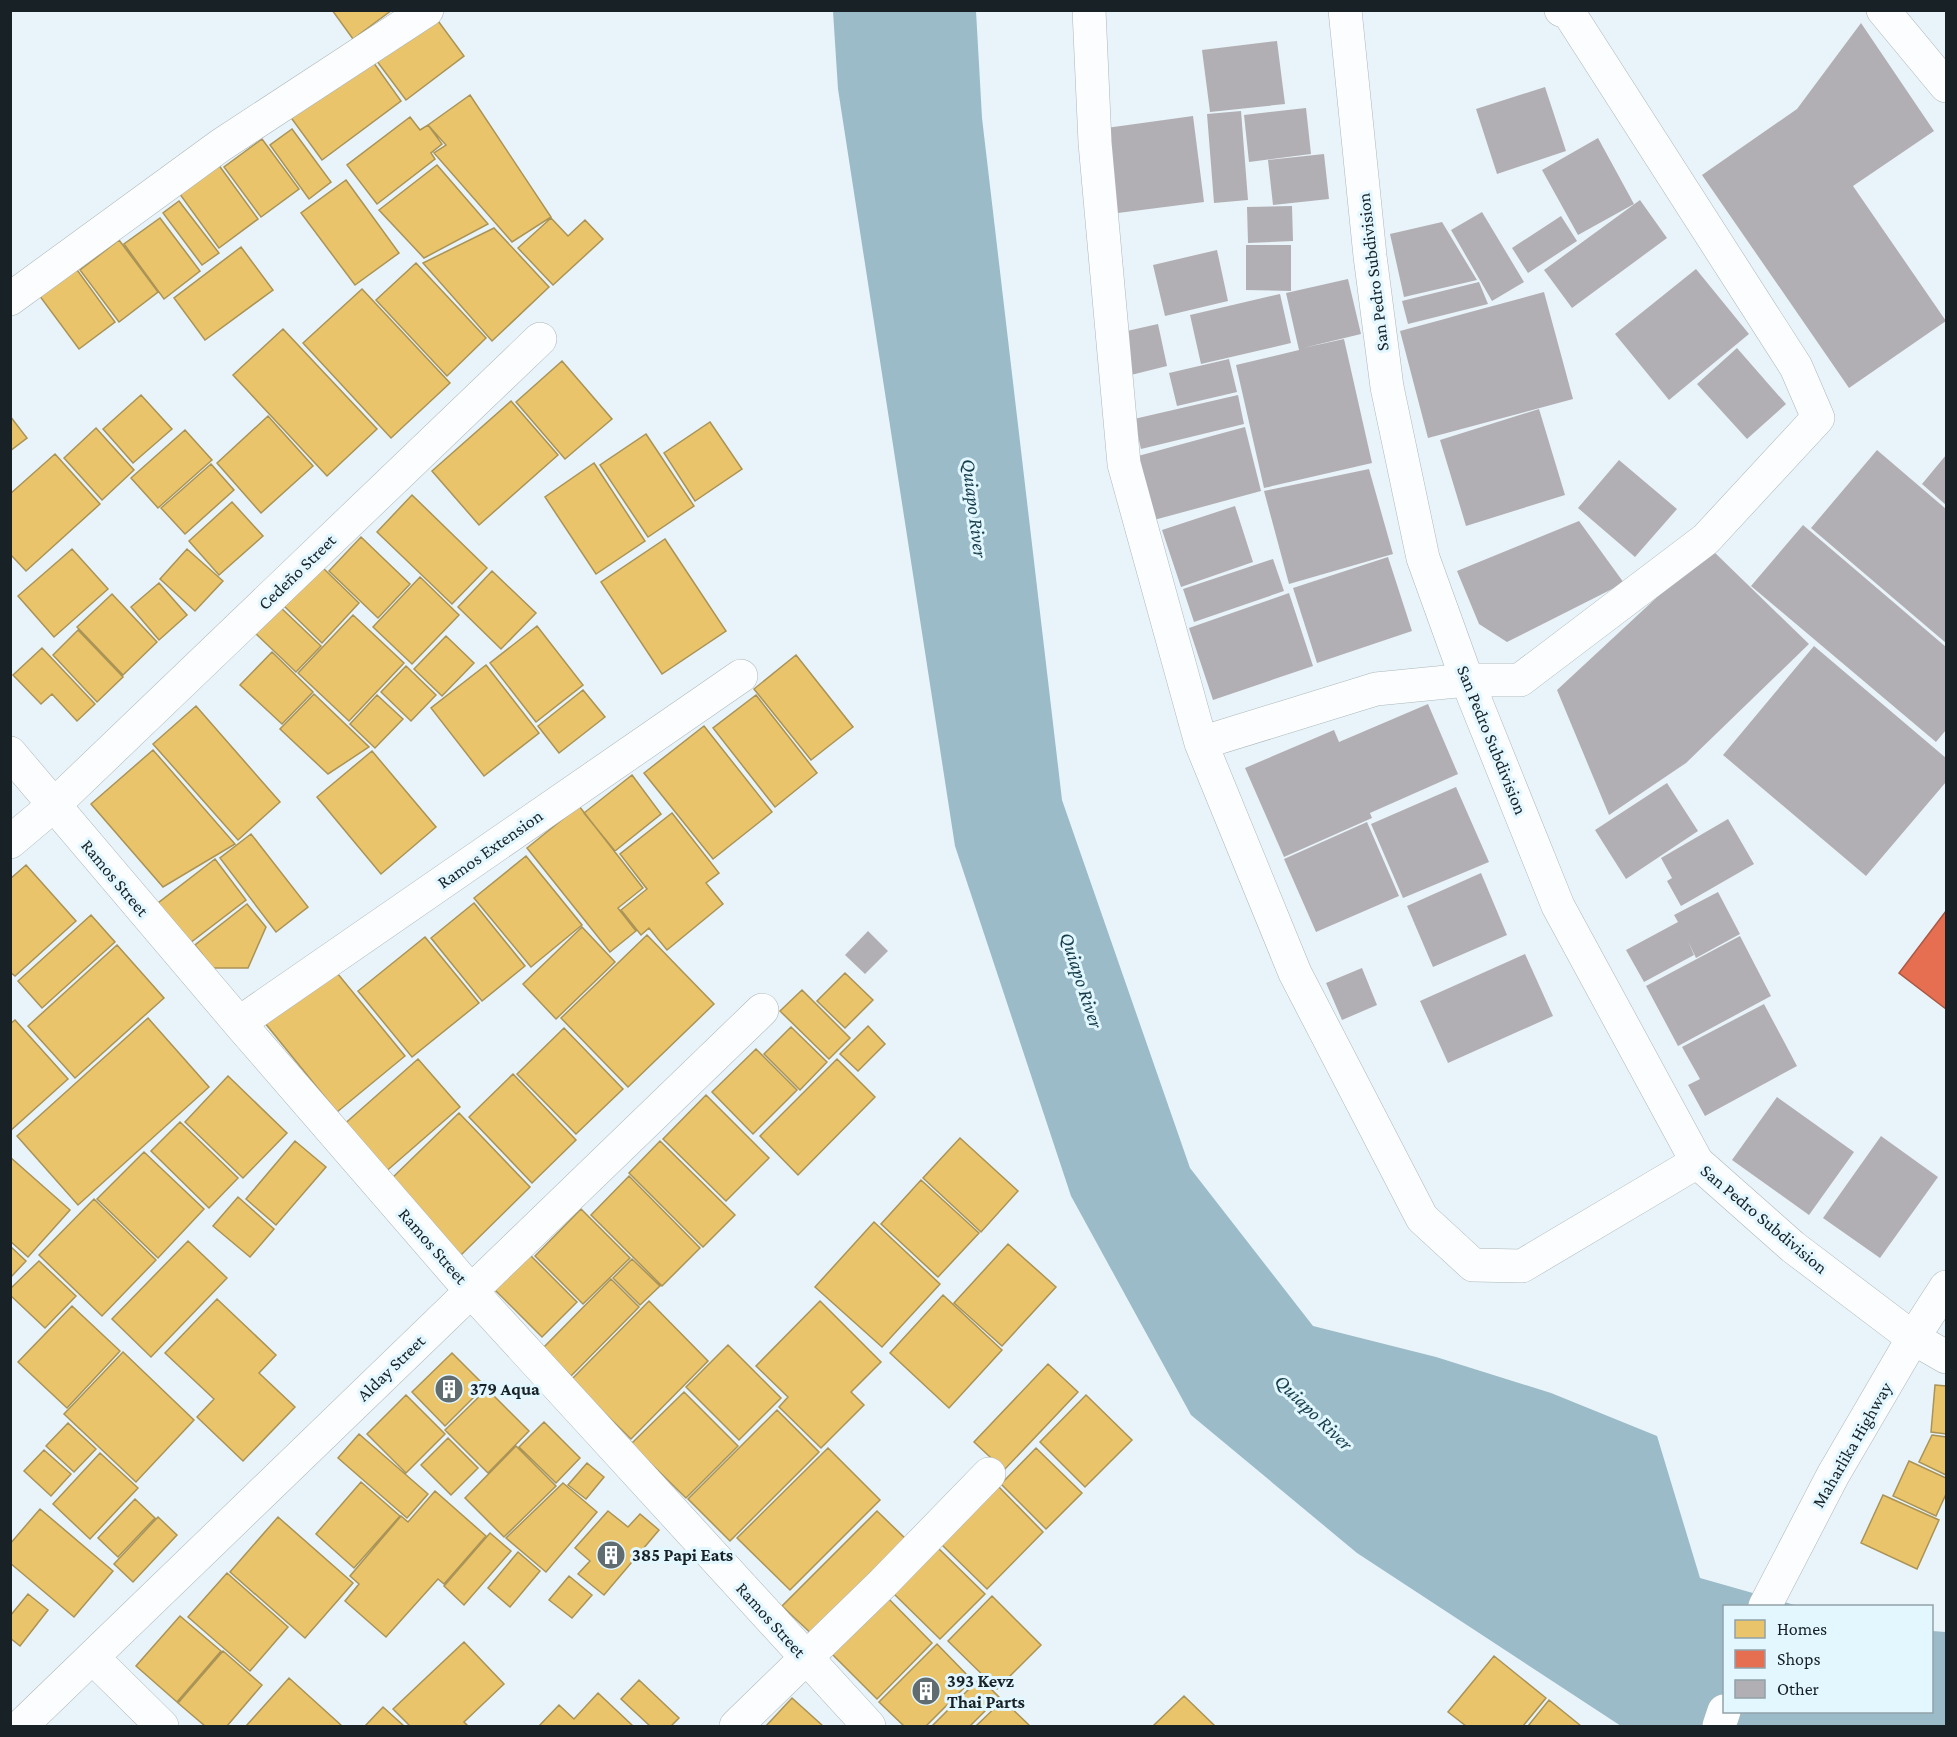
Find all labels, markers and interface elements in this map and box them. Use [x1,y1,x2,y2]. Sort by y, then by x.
street label: San Pedro Subdivision [1353,192,1393,352]
water label: Quiapo River [957,457,992,560]
street label: Cedeño Street [254,529,341,614]
street label: San Pedro Subdivision [1453,663,1531,818]
street label: Ramos Extension [434,805,547,893]
street label: Ramos Street [77,835,154,921]
water label: Quiapo River [1055,929,1108,1032]
street label: San Pedro Subdivision [1697,1160,1832,1278]
street label: Ramos Street [395,1204,472,1289]
street label: Alday Street [353,1330,430,1405]
water label: Quiapo River [1270,1370,1358,1456]
building icon: 379 Aqua [433,1373,465,1405]
street label: Maharlika Highway [1808,1378,1896,1511]
place label: 379 Aqua [470,1379,540,1399]
building icon: 385 Papi Eats [595,1539,627,1571]
place label: 385 Papi Eats [632,1545,733,1565]
street label: Ramos Street [732,1578,811,1662]
legend [1723,1605,1933,1713]
text: Homes [1777,1619,1827,1639]
text: Shops [1777,1649,1821,1669]
place label: 393 Kevz Thai Parts [947,1671,1025,1712]
building icon: 393 Kevz Thai Parts [910,1675,942,1707]
text: Other [1777,1679,1820,1699]

